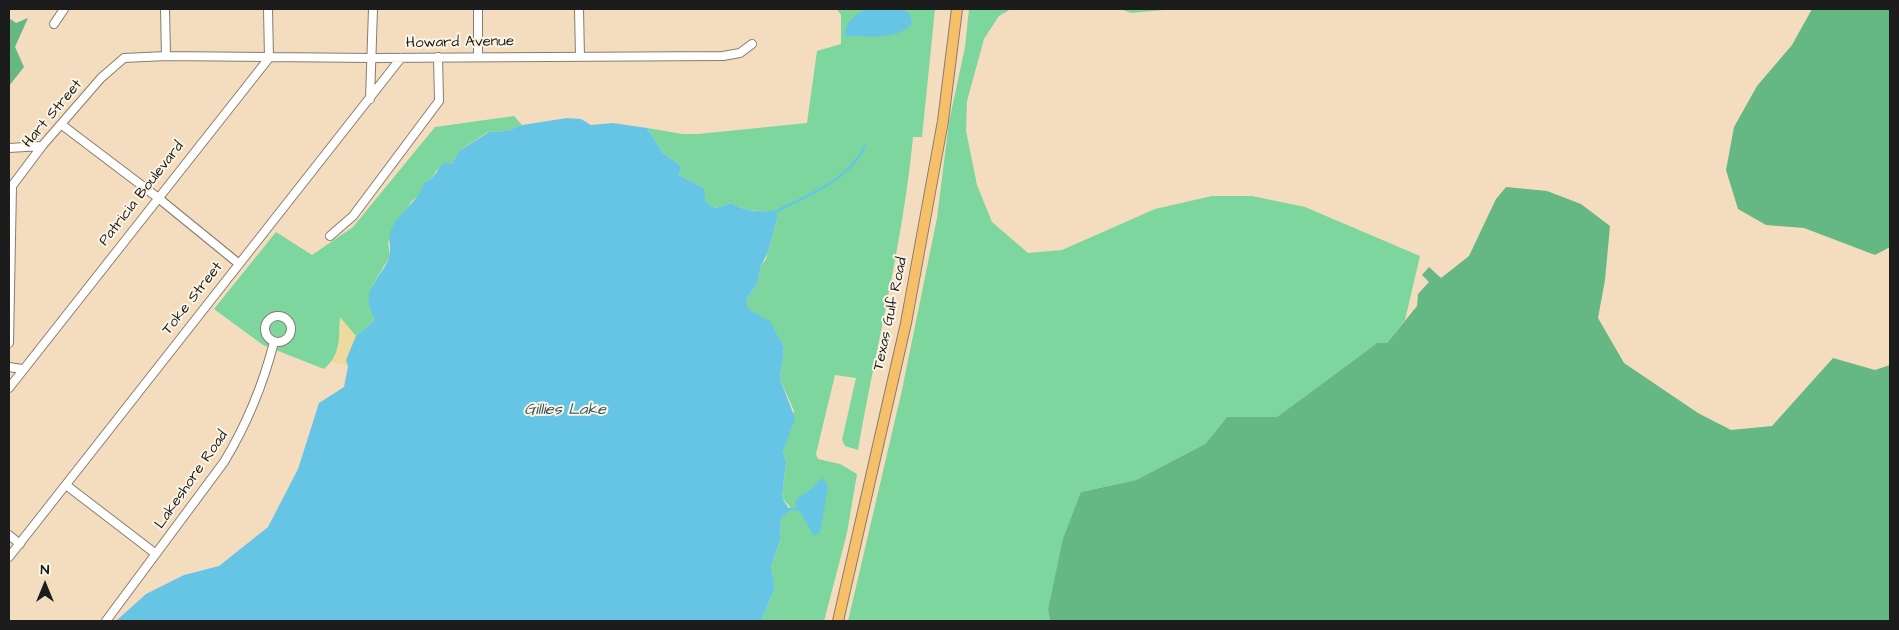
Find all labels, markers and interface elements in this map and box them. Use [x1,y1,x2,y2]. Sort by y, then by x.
street label: Howard Avenue [406,33,514,53]
street label: Hart Street [19,76,87,152]
street label: Patricia Boulevard [96,138,188,250]
street label: Texas Gulf Road [870,256,912,372]
street label: Toke Street [159,259,227,339]
water label: Gillies Lake [524,401,606,421]
street label: Lakeshore Road [151,427,233,533]
north arrow [20,560,70,610]
text: N [41,560,49,580]

